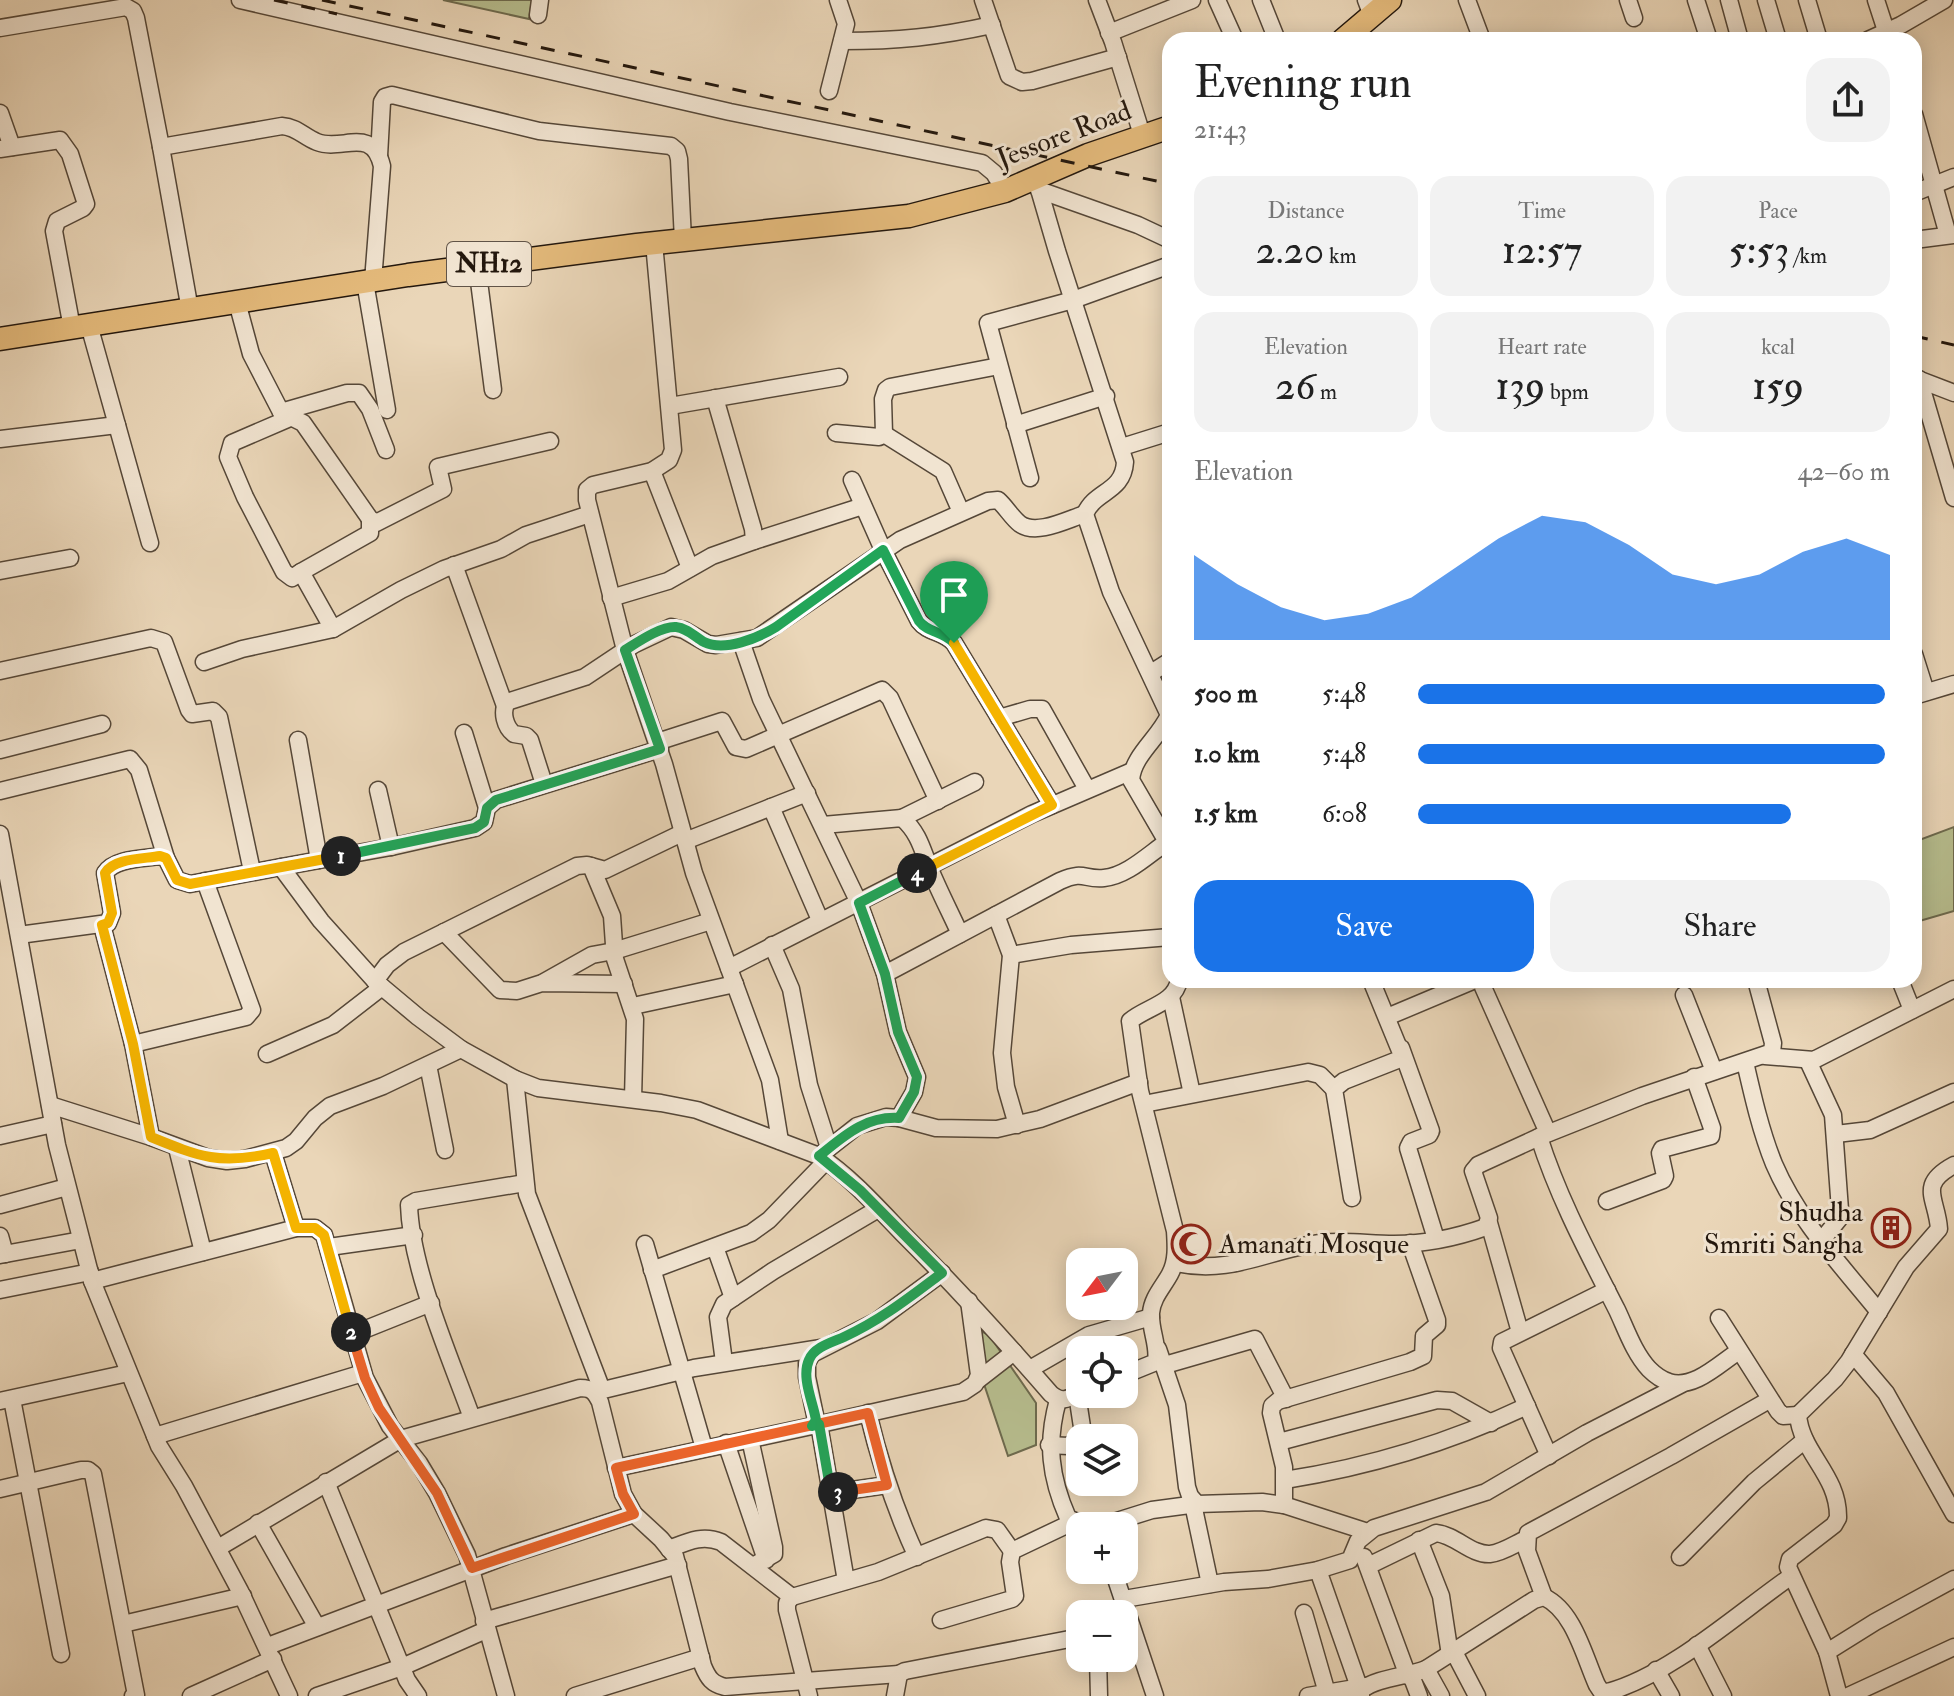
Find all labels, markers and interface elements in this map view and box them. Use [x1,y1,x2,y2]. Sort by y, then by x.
text: Evening run [1194,56,1412,111]
button: share [1806,58,1890,142]
street label: Jessore Road [991,93,1137,177]
text: 21:43 [1194,114,1247,146]
text: Distance [1268,197,1344,225]
text: Time [1518,197,1566,225]
text: Pace [1758,197,1798,225]
text: 2.20 [1256,225,1324,276]
text: 12:57 [1502,225,1582,276]
text: 5:53 [1729,225,1789,276]
road number: NH12 [447,242,531,286]
text: km [1324,242,1357,270]
text: /km [1789,242,1827,270]
text: Elevation [1264,333,1348,361]
text: Heart rate [1497,333,1587,361]
text: kcal [1761,333,1795,361]
text: 26 [1275,361,1315,412]
text: 139 [1495,361,1545,412]
text: 159 [1752,361,1804,412]
text: m [1315,378,1337,406]
text: bpm [1545,378,1589,406]
text: Elevation [1194,456,1293,488]
text: 42–60 m [1798,456,1890,488]
pin [920,561,988,643]
icon: arrive [932,573,976,617]
text: 500 m [1194,678,1258,710]
text: 5:48 [1322,678,1366,710]
text: 1.0 km [1194,738,1260,770]
text: 5:48 [1322,738,1366,770]
text: 1.5 km [1194,798,1257,830]
text: 6:08 [1322,798,1367,830]
pin: 1 [321,836,361,876]
text: 1 [337,842,345,870]
pin: 4 [897,853,937,893]
text: 4 [911,859,923,887]
button: Save [1194,880,1534,972]
button: Share [1550,880,1890,972]
place label: Shudha Smriti Sangha [1704,1195,1863,1262]
building icon: Shudha Smriti Sangha [1870,1207,1912,1249]
mosque icon: Amanati Mosque [1170,1223,1212,1265]
place label: Amanati Mosque [1218,1227,1409,1262]
north arrow [1066,1248,1138,1320]
map controls [1066,1248,1138,1672]
pin: 2 [331,1312,371,1352]
text: 2 [345,1318,357,1346]
button: locate [1066,1336,1138,1408]
button: layers [1066,1424,1138,1496]
pin: 3 [818,1472,858,1512]
text: 3 [834,1478,842,1506]
button: + [1066,1512,1138,1584]
button: − [1066,1600,1138,1672]

